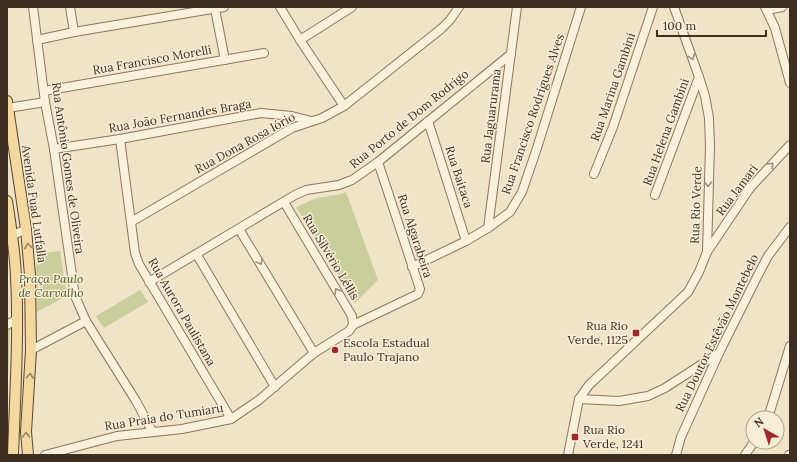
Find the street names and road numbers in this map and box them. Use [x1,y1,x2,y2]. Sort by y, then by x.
street label: Rua Francisco Rodrigues Alves [498,31,567,196]
street label: Rua Marina Gambini [587,31,638,143]
street label: Rua Francisco Morelli [91,42,212,77]
street label: Rua Porto de Dom Rodrigo [346,66,471,171]
street label: Rua Jaguarurama [477,68,504,164]
street label: Rua Helena Gambini [639,76,692,188]
street label: Rua Antônio Gomes de Oliveira [49,81,88,255]
street label: Rua João Fernandes Braga [107,96,252,135]
street label: Rua Dona Rosa Iório [192,109,298,176]
street label: Avenida Fuad Lutfalla [19,143,50,264]
street label: Rua Baitaca [442,144,477,210]
street label: Rua Jamari [713,161,761,218]
street label: Rua Rio Verde [687,165,704,244]
street label: Rua Algarabeira [395,192,436,280]
street label: Rua Silvério Léllis [300,211,363,303]
street label: Rua Doutor Estêvão Montebelo [672,251,761,414]
street label: Rua Aurora Paulistana [145,255,220,368]
street label: Rua Praia do Tumiaru [103,400,224,433]

